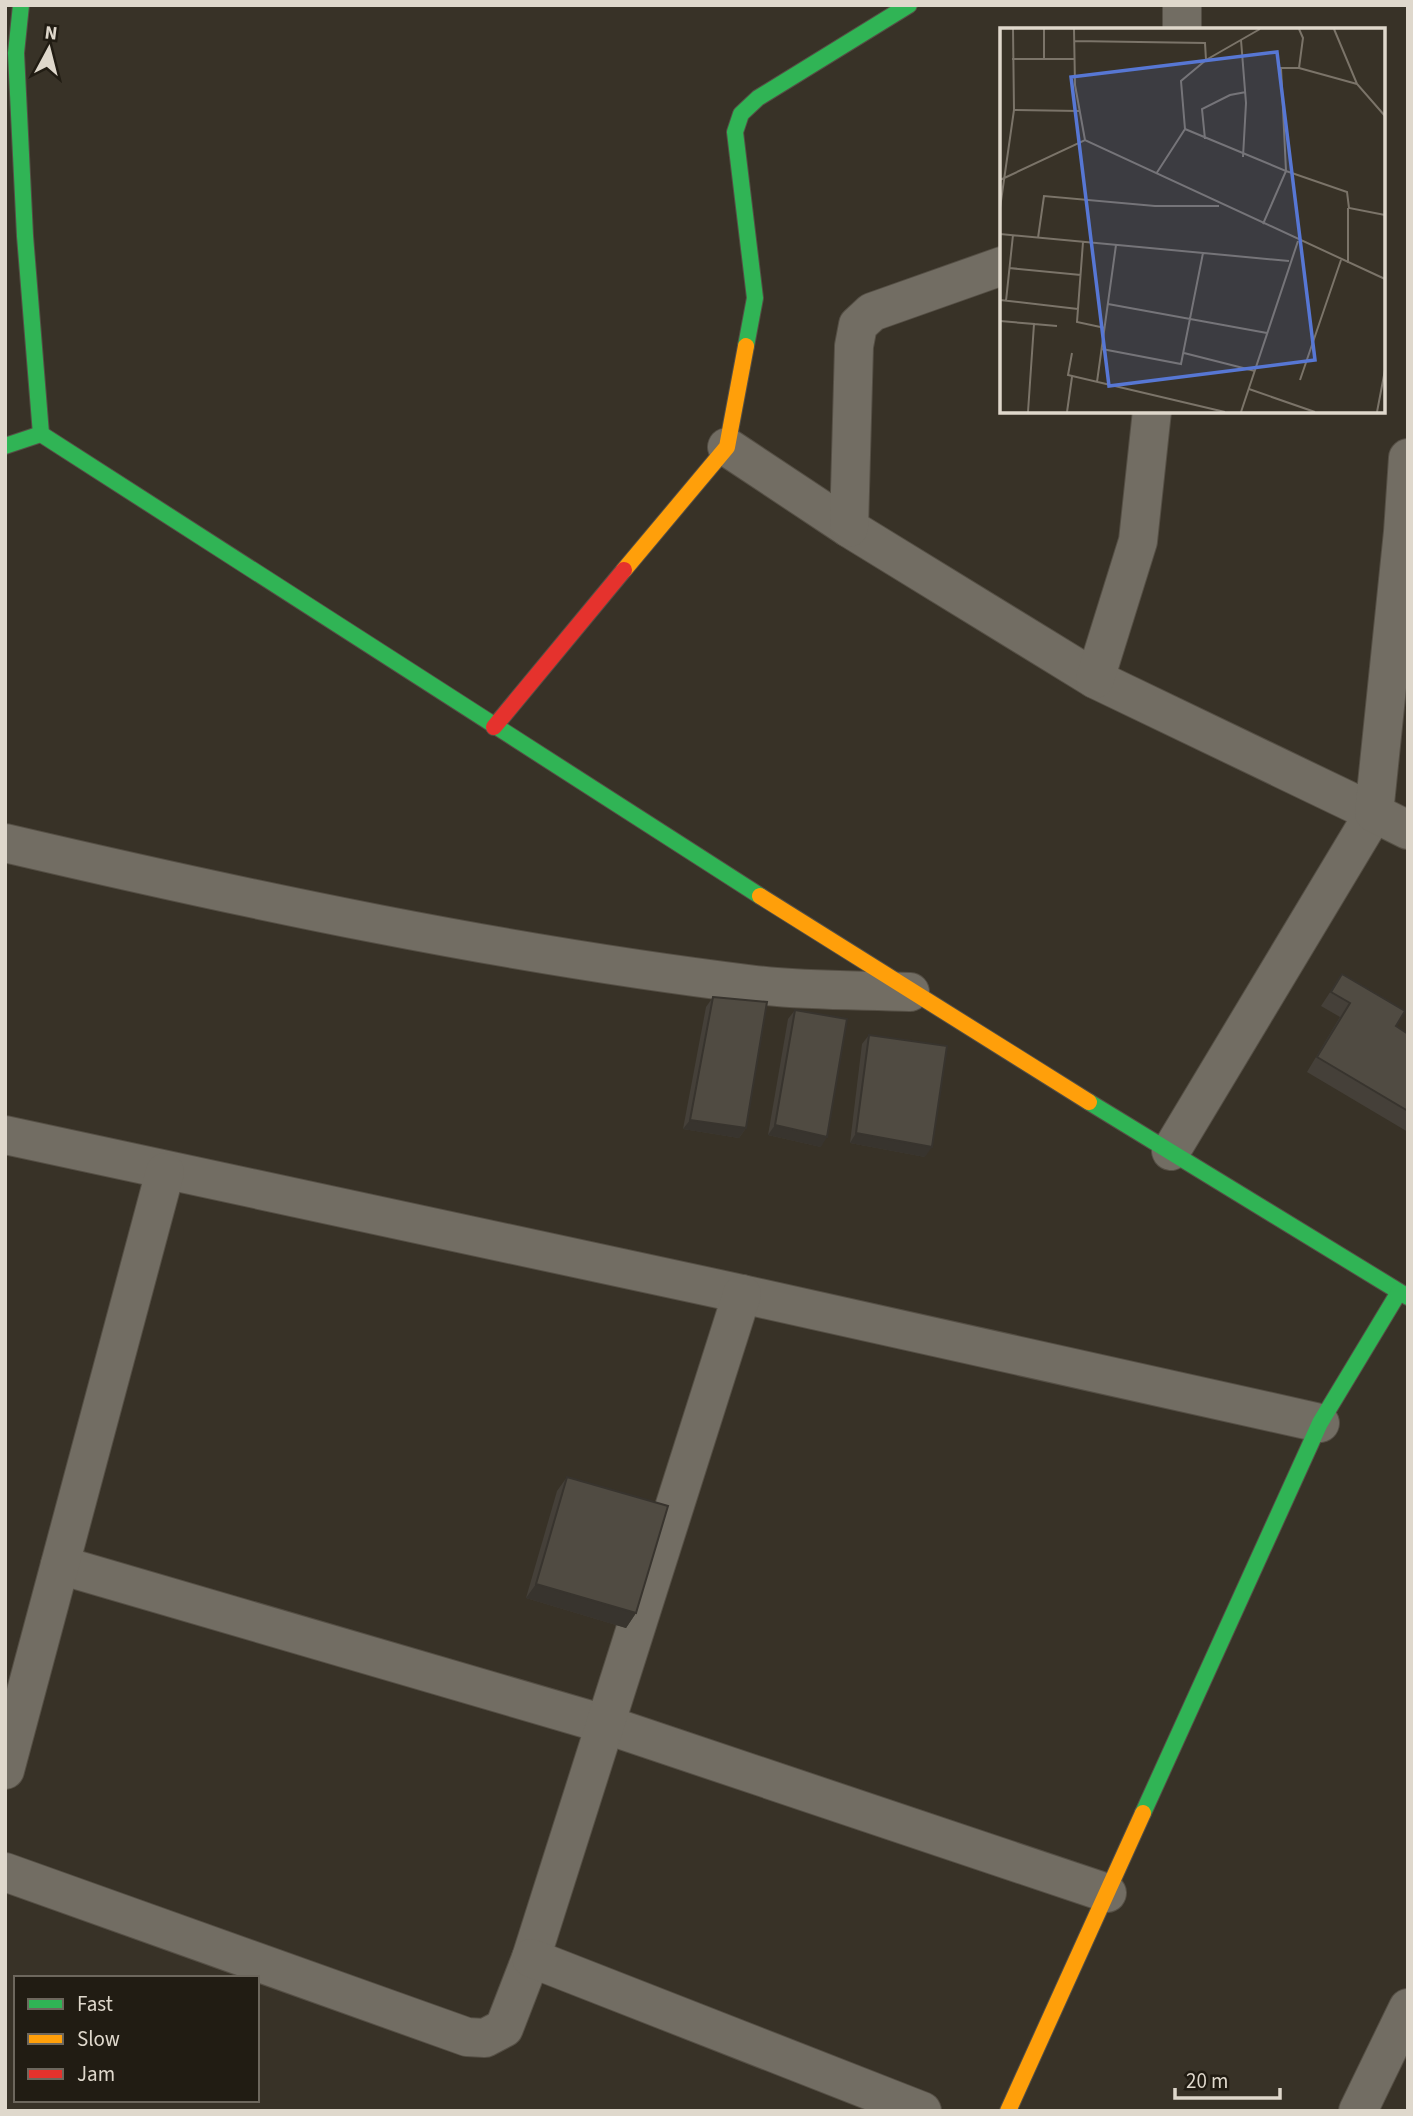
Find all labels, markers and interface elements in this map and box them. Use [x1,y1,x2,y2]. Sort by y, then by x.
north arrow [14,14,84,84]
text: N [43,19,59,48]
inset map [1000,28,1385,413]
legend [14,1976,259,2102]
text: Fast [77,1989,113,2019]
text: Slow [77,2024,120,2054]
scale bar [1175,2056,1280,2100]
text: Jam [77,2059,115,2089]
text: 20 m [1186,2066,1228,2096]

